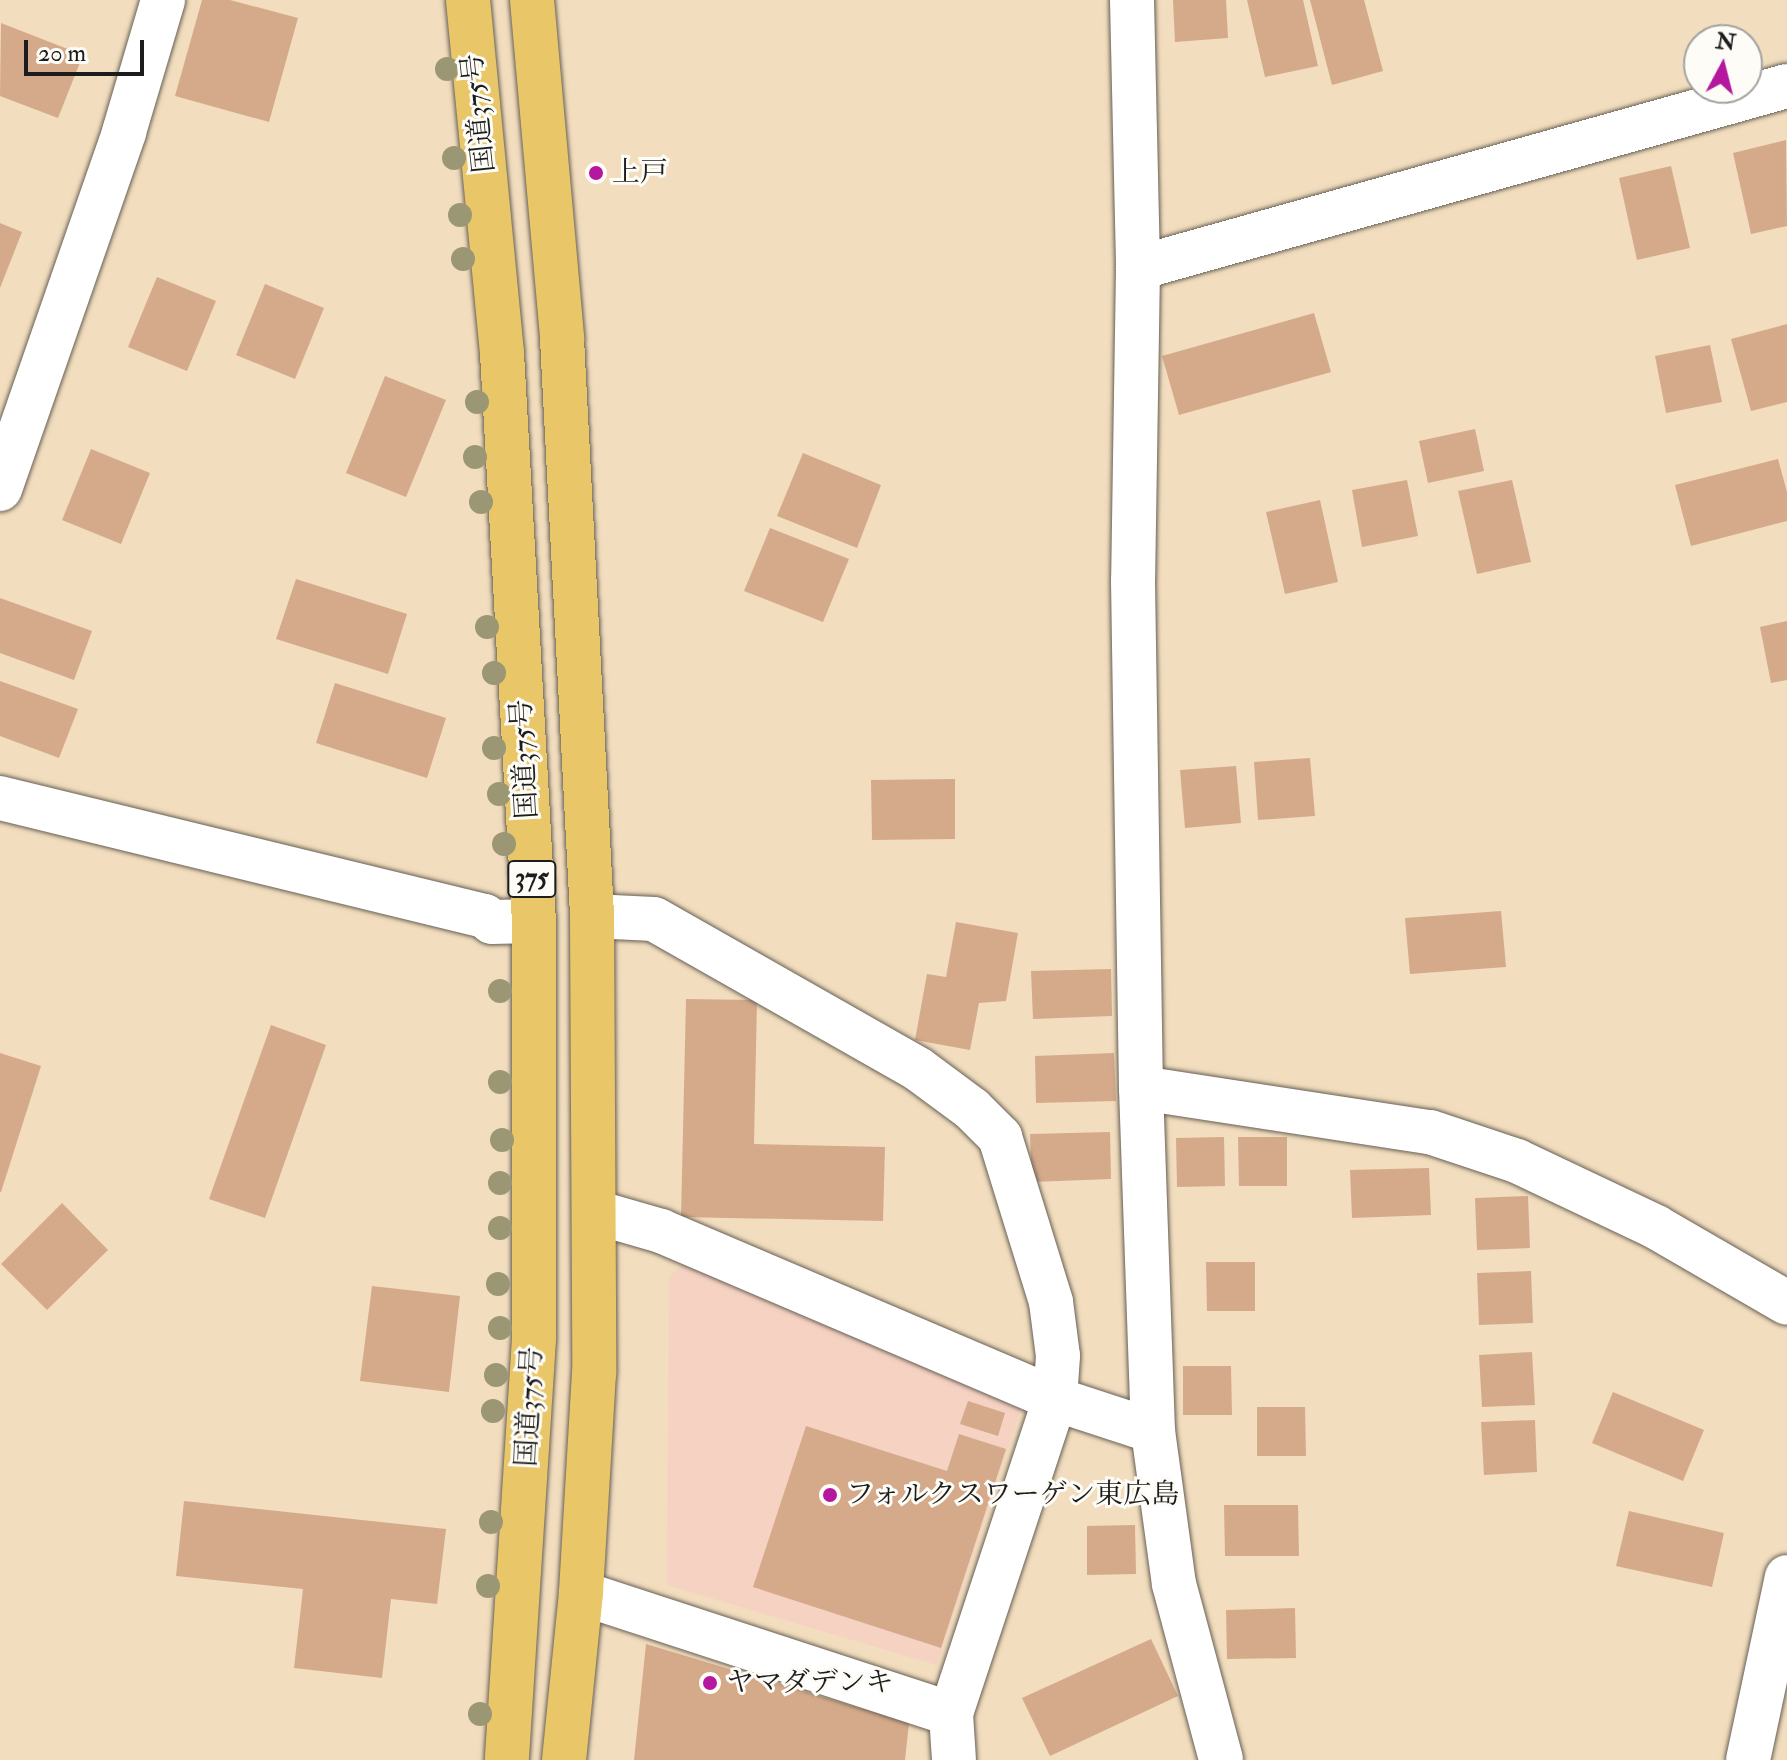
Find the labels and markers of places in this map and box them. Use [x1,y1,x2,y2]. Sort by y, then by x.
place label: 上戸 [612,156,668,190]
marker: 上戸 [587,164,605,182]
place label: フォルクスワーゲン東広島 [846,1478,1182,1512]
marker: フォルクスワーゲン東広島 [821,1486,839,1504]
place label: ヤマダデンキ [726,1666,894,1700]
marker: ヤマダデンキ [701,1674,719,1692]

